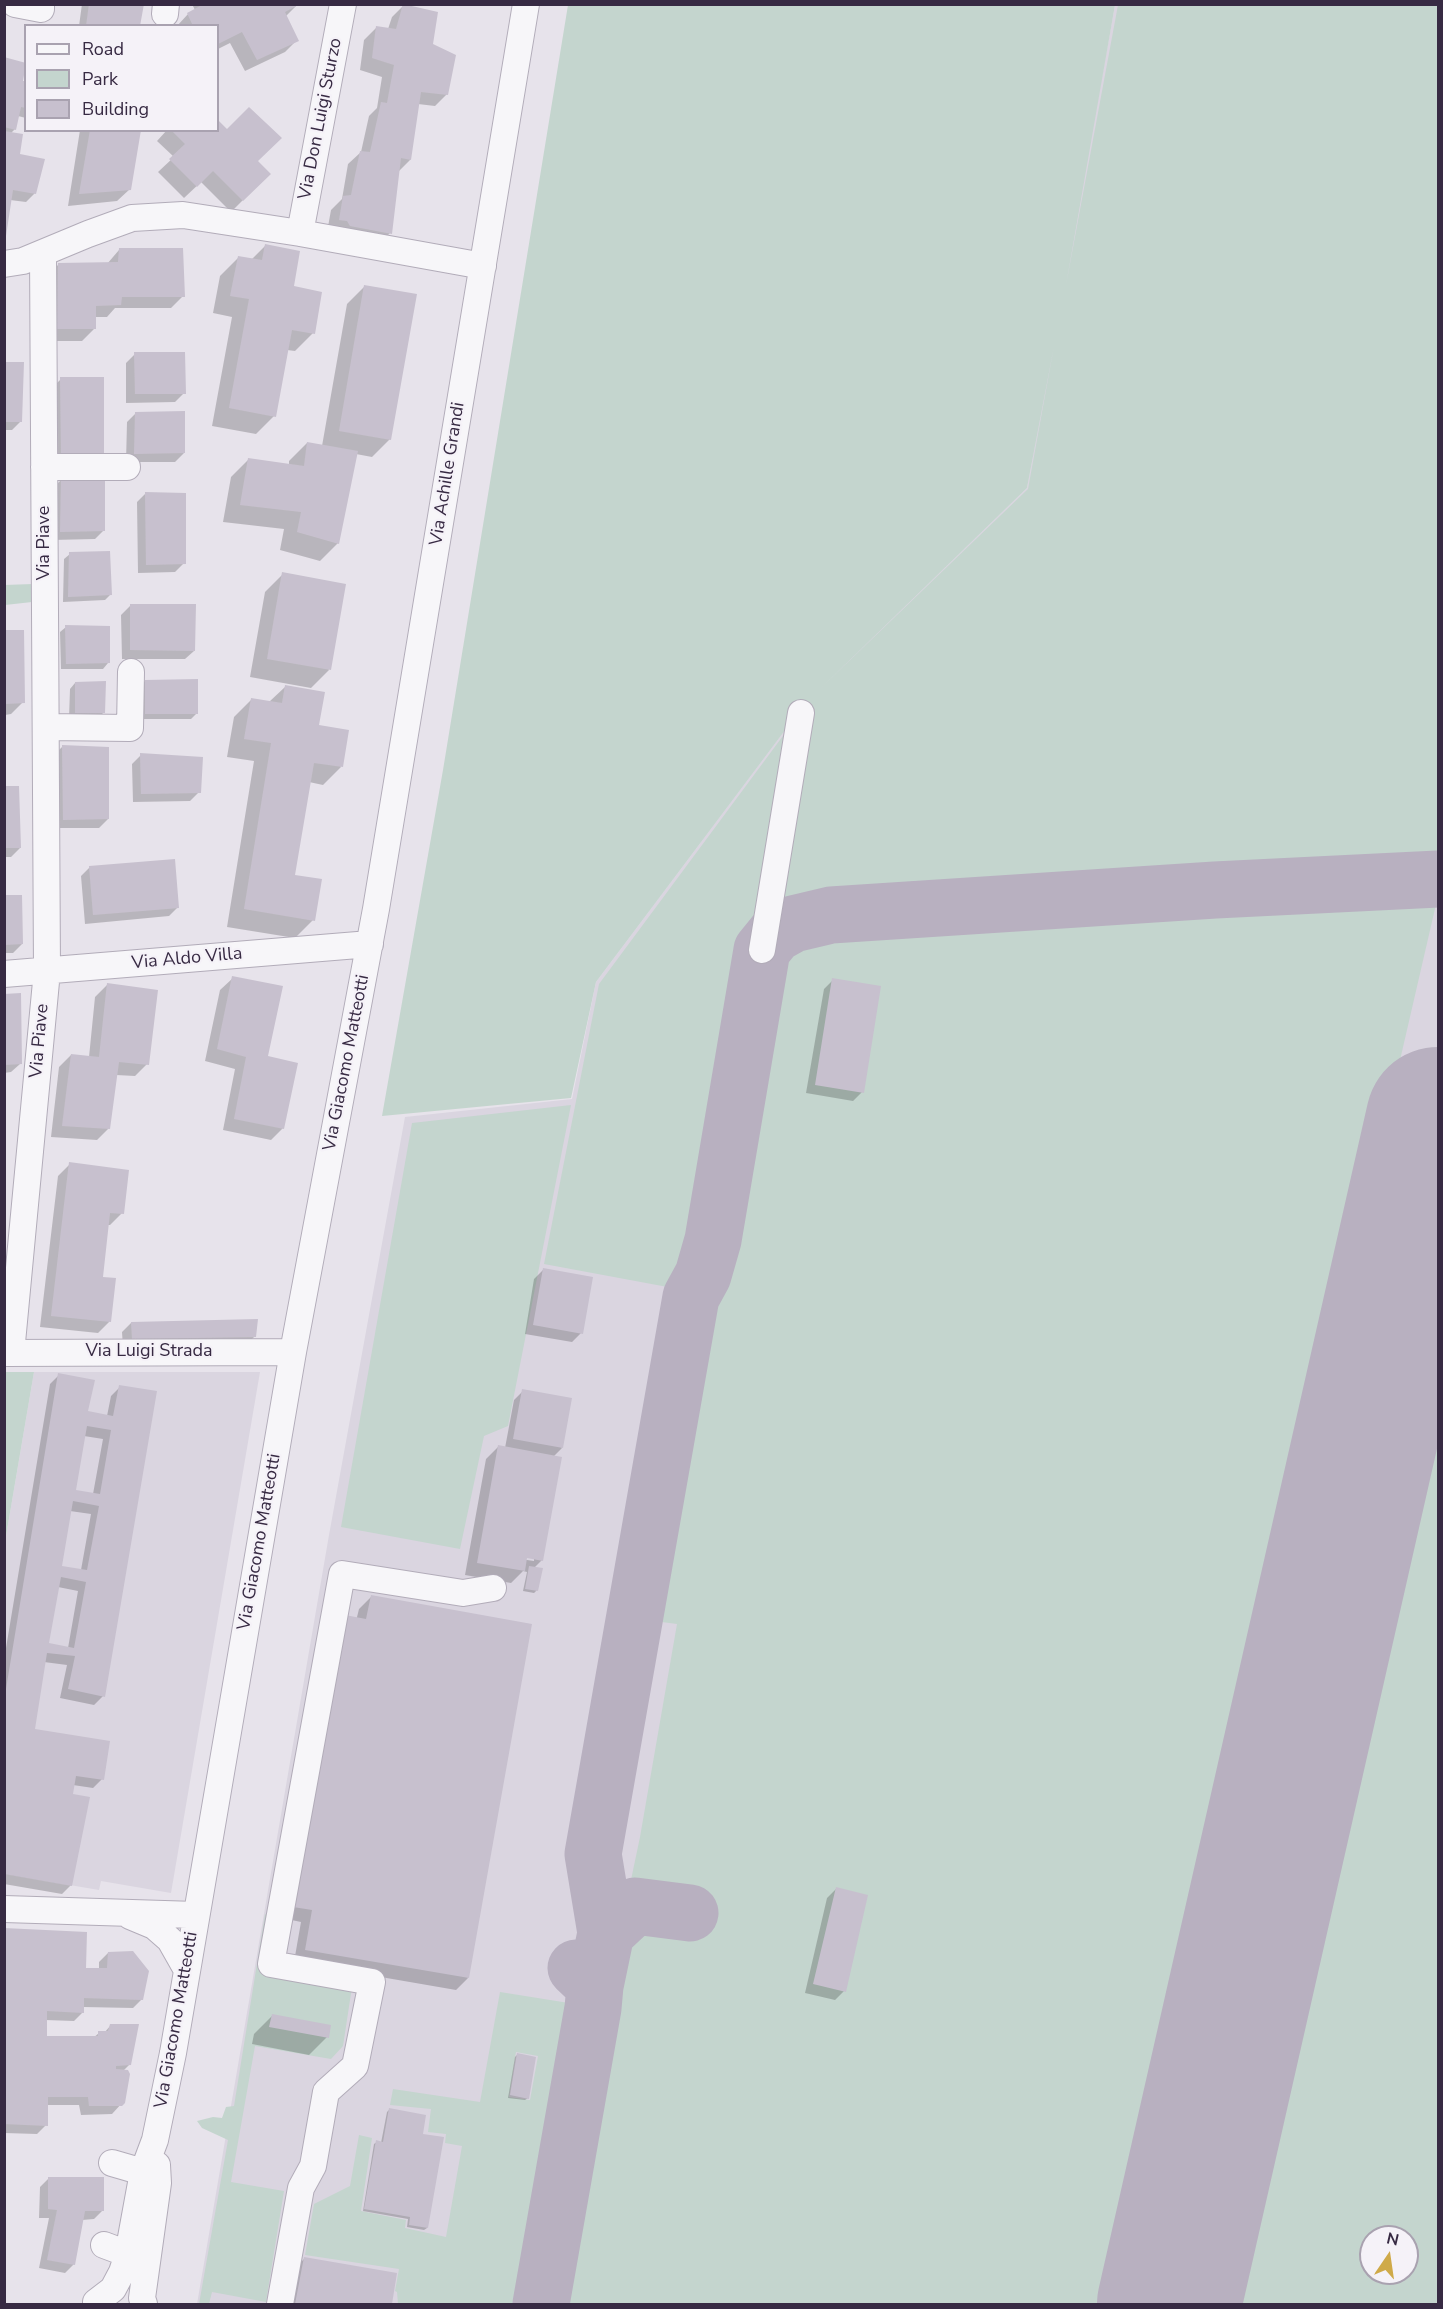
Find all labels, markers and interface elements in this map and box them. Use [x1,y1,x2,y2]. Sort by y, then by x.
legend [24,24,219,132]
street label: Via Don Luigi Sturzo [295,36,347,202]
text: Road [82,37,124,61]
text: Park [82,67,118,91]
text: Building [82,97,149,121]
street label: Via Achille Grandi [426,401,470,547]
street label: Via Piave [34,506,56,580]
street label: Via Aldo Villa [131,943,243,975]
street label: Via Giacomo Matteotti [319,973,375,1153]
street label: Via Piave [26,1003,54,1079]
street label: Via Luigi Strada [85,1341,213,1363]
street label: Via Giacomo Matteotti [234,1452,286,1632]
street label: Via Giacomo Matteotti [151,1930,203,2110]
north arrow [1359,2225,1419,2285]
text: N [1384,2227,1401,2251]

